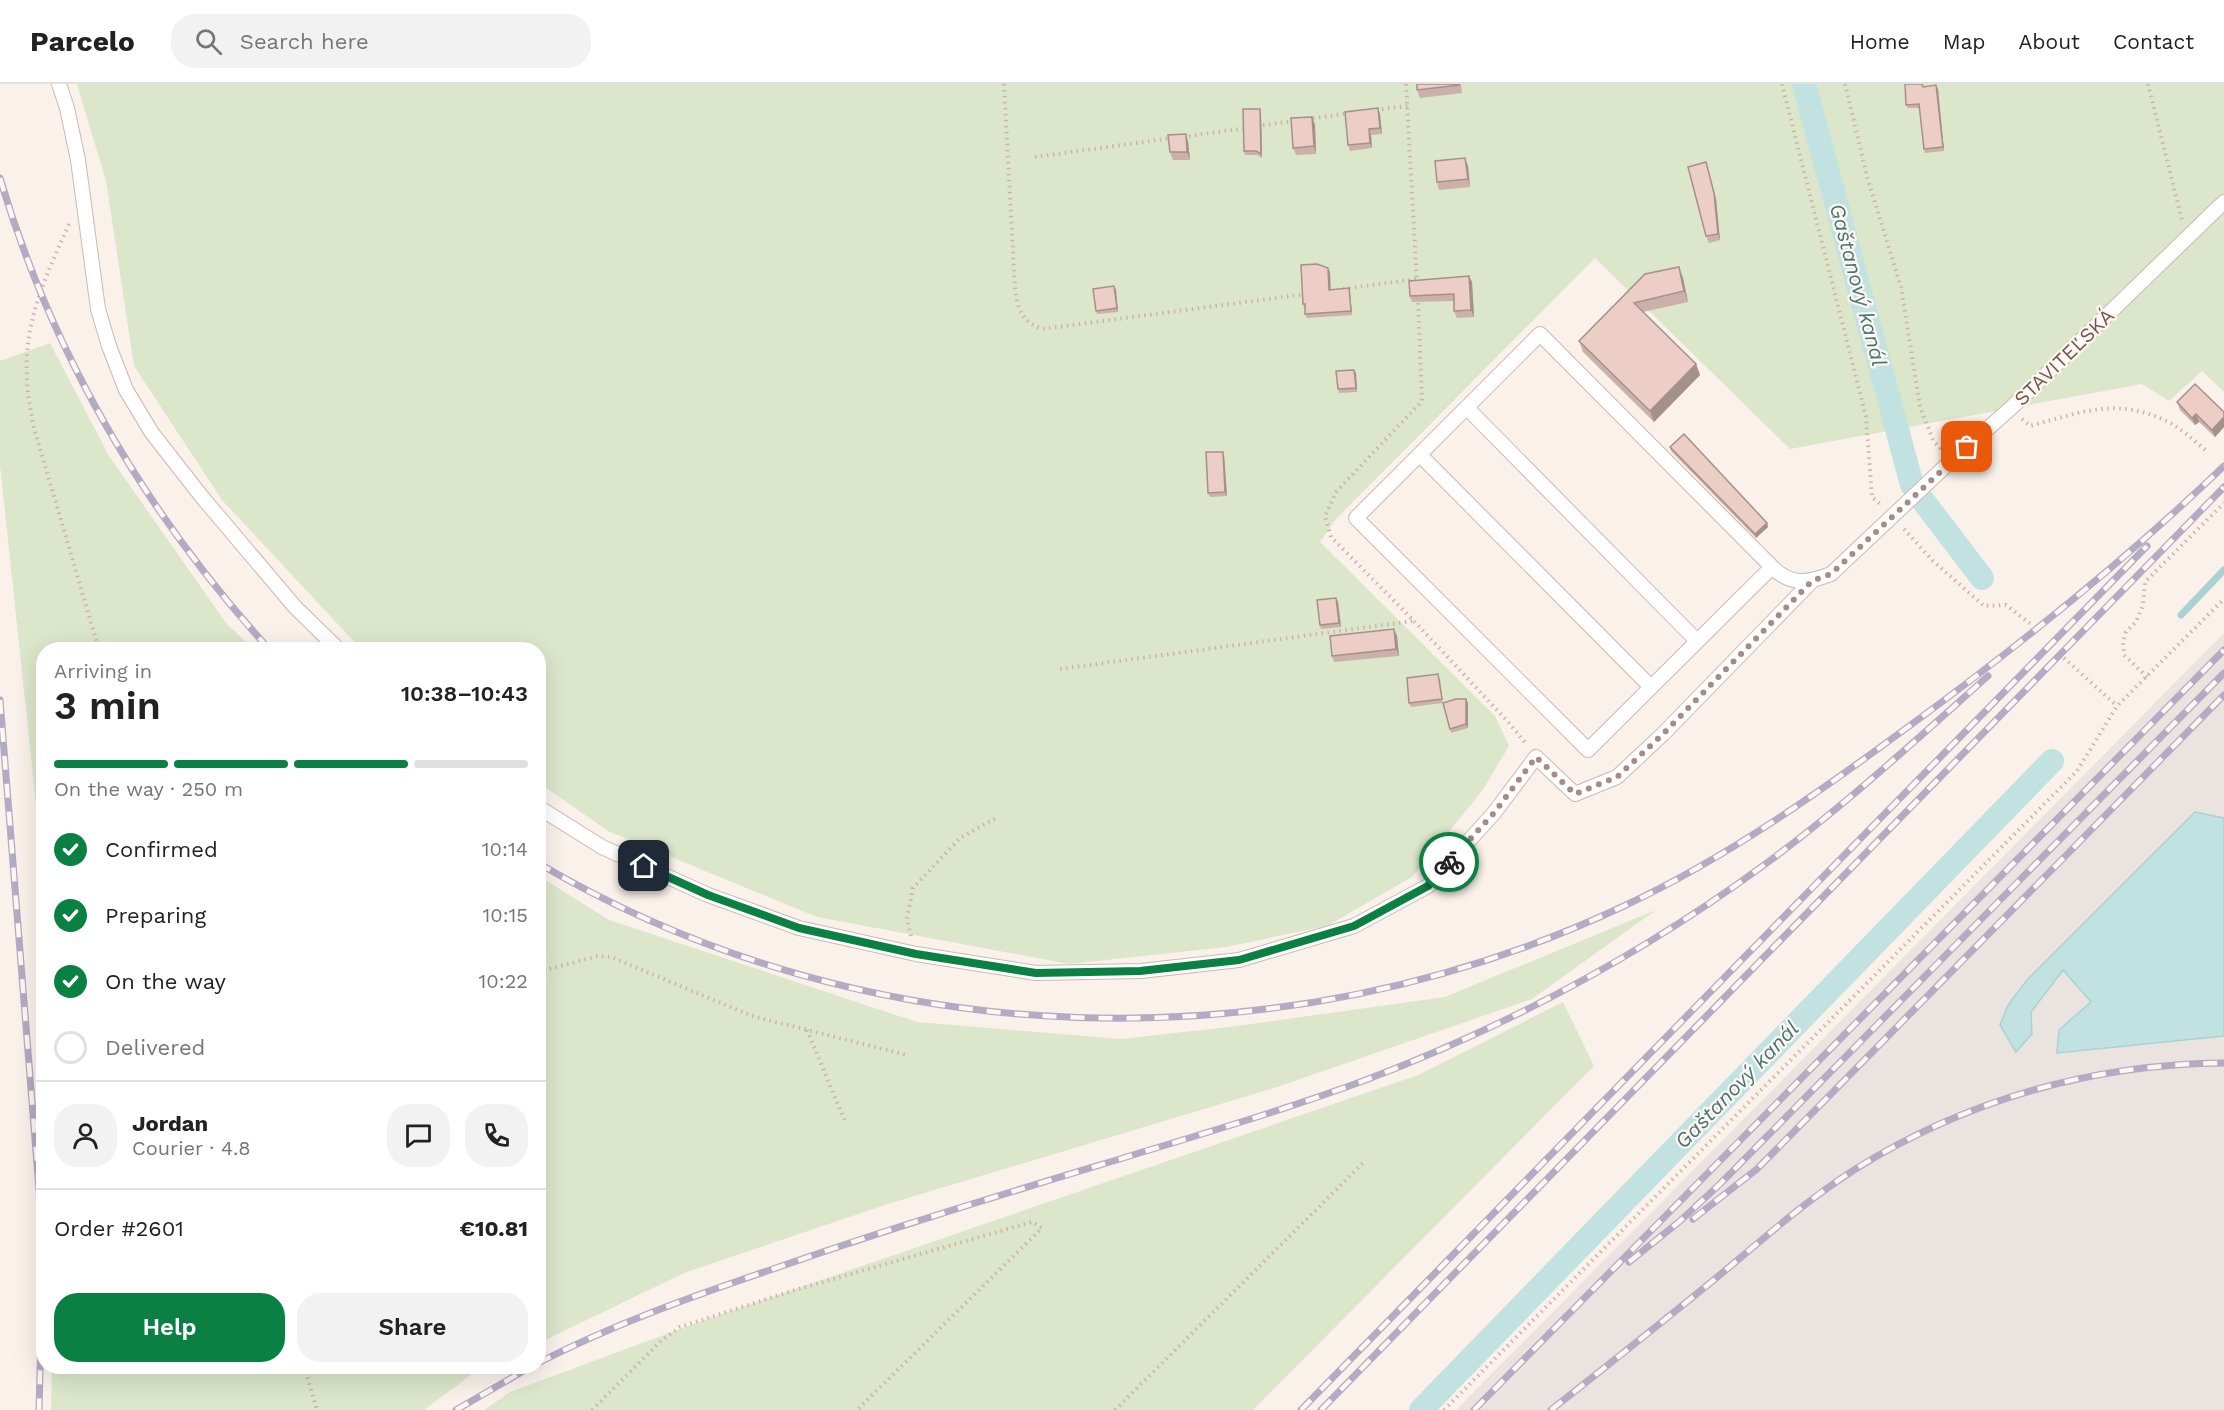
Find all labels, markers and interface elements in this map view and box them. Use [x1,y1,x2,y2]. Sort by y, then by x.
search box [171,14,591,68]
text: Parcelo [30,25,135,58]
icon: search [192,25,225,58]
text: Search here [240,29,369,54]
text: Home [1850,29,1910,54]
text: Map [1943,29,1986,54]
text: About [2019,29,2080,54]
text: Contact [2113,29,2194,54]
water label: Gaštanový kanál [1825,201,1892,369]
street label: STAVITEĽSKÁ [2009,303,2119,411]
pin [1941,421,1992,472]
icon: bag [1950,430,1983,463]
text: Arriving in [54,659,152,683]
text: 10:38–10:43 [401,681,528,706]
text: 3 min [54,683,161,728]
text: On the way · 250 m [54,777,243,801]
courier [1419,832,1479,892]
icon: check [54,833,87,866]
text: Confirmed [105,837,218,862]
text: 10:14 [482,837,528,861]
pin [618,840,669,891]
icon: bike [1433,846,1466,879]
icon: home [627,849,660,882]
icon: check [54,899,87,932]
text: Preparing [105,903,206,928]
text: 10:15 [482,903,528,927]
icon: check [54,965,87,998]
text: On the way [105,969,226,994]
text: 10:22 [479,969,528,993]
water label: Gaštanový kanál [1669,1016,1804,1154]
text: Delivered [105,1035,205,1060]
button: person [54,1104,117,1167]
button: chat [387,1104,450,1167]
button: phone [465,1104,528,1167]
text: Jordan [132,1111,208,1136]
text: Courier · 4.8 [132,1136,251,1160]
text: Order #2601 [54,1216,184,1241]
text: €10.81 [459,1216,528,1241]
button: Help [54,1293,285,1362]
button: Share [297,1293,528,1362]

